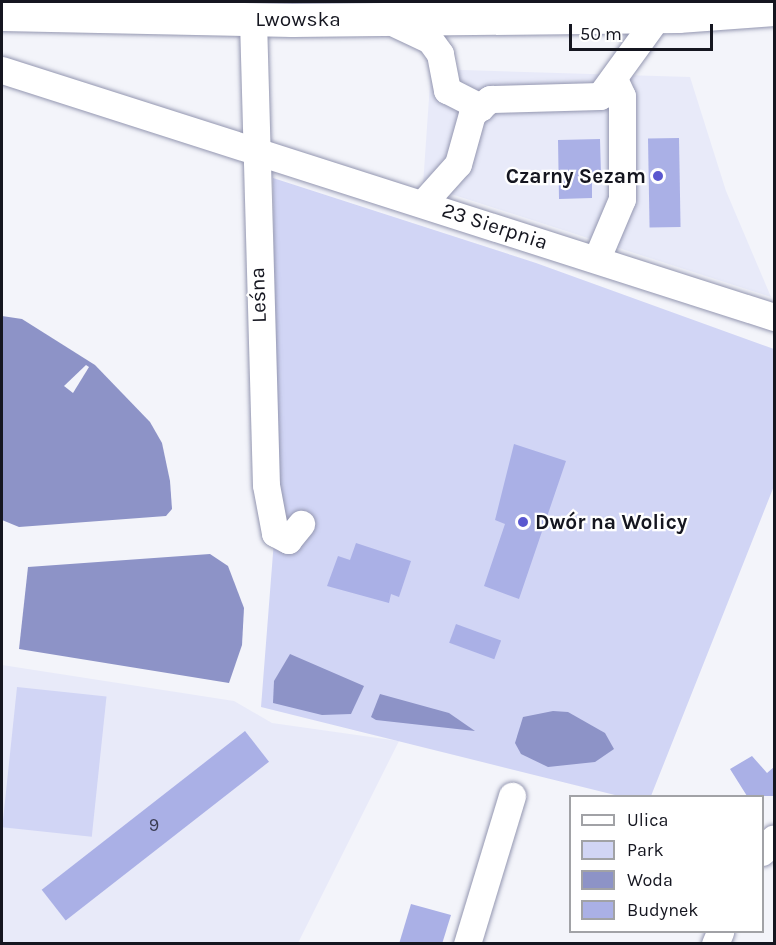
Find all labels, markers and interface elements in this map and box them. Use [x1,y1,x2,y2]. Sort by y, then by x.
street label: Lwowska [255,6,341,32]
scale bar [572,12,716,50]
text: 50 m [580,23,622,45]
place label: Czarny Sezam [506,163,646,189]
marker: Czarny Sezam [651,169,665,183]
street label: 23 Sierpnia [439,197,551,255]
street label: Leśna [244,267,272,323]
place label: Dwór na Wolicy [535,509,687,535]
marker: Dwór na Wolicy [516,515,530,529]
legend [569,795,764,933]
text: Ulica [627,809,668,831]
house number: 9 [149,814,159,836]
text: Park [627,839,664,861]
text: Woda [627,869,673,891]
text: Budynek [627,899,698,921]

